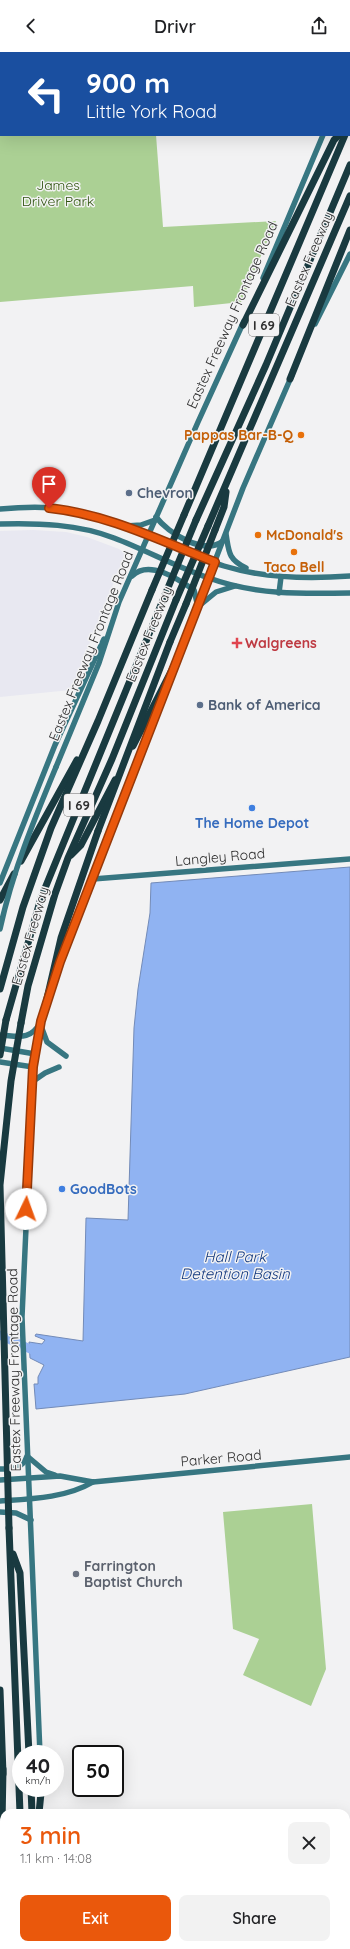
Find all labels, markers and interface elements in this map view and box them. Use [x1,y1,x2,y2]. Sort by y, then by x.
icon: back [20,15,42,37]
text: Drivr [154,15,196,38]
icon: share [308,15,330,37]
text: 900 m [86,65,170,100]
icon: left [20,68,72,120]
text: Little York Road [86,100,217,123]
park label: James Driver Park [22,176,94,210]
street label: Eastex Freeway [281,209,337,309]
street label: Eastex Freeway Frontage Road [182,219,282,411]
road number: I 69 [249,314,279,336]
place label: Pappas Bar-B-Q [184,426,293,444]
marker: Pappas Bar-B-Q [296,430,306,440]
pin [32,467,66,508]
icon: arrive [38,473,60,495]
place label: Chevron [137,484,193,502]
marker: Chevron [124,488,134,498]
place label: McDonald's [266,526,343,544]
marker: McDonald's [253,530,263,540]
marker: Taco Bell [289,547,299,557]
street label: Eastex Freeway Frontage Road [45,548,137,744]
place label: Taco Bell [263,558,325,576]
street label: Eastex Freeway [122,583,176,685]
place label: Walgreens [245,634,317,652]
marker: Walgreens [232,638,242,648]
place label: Bank of America [208,696,321,714]
marker: Bank of America [195,700,205,710]
road number: I 69 [64,794,94,816]
marker: The Home Depot [247,803,257,813]
place label: The Home Depot [195,814,310,832]
street label: Langley Road [174,844,266,870]
street label: Eastex Freeway [7,885,53,987]
place label: GoodBots [70,1180,137,1198]
marker: GoodBots [57,1184,67,1194]
position arrow [5,1188,47,1230]
water label: Hall Park Detention Basin [180,1247,290,1283]
street label: Eastex Freeway Frontage Road [3,1268,25,1472]
street label: Parker Road [180,1445,262,1471]
place label: Farrington Baptist Church [84,1557,183,1591]
marker: Farrington Baptist Church [71,1569,81,1579]
speed limit sign: 50 [72,1745,124,1797]
text: 40 [26,1753,50,1778]
text: km/h [25,1774,51,1787]
text: 3 min [20,1820,81,1850]
button: close [288,1822,330,1864]
text: 1.1 km · 14:08 [20,1850,92,1866]
button: Exit [20,1895,171,1941]
button: Share [179,1895,330,1941]

